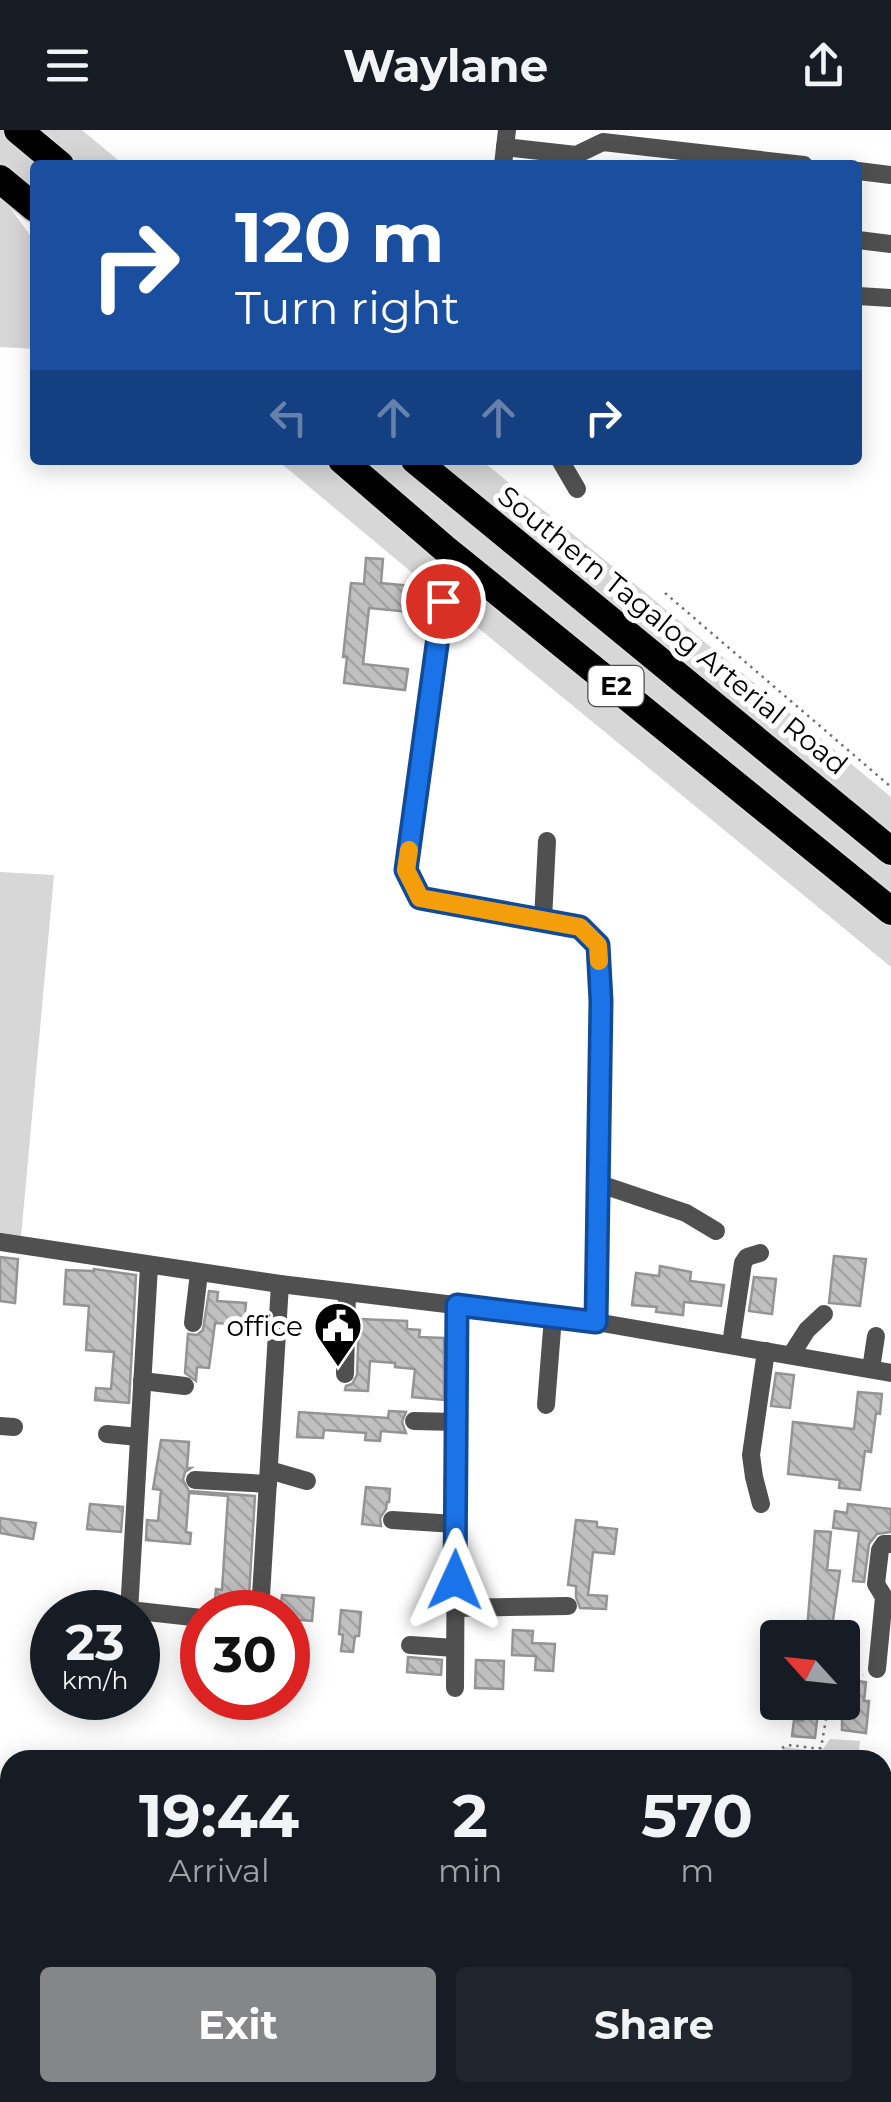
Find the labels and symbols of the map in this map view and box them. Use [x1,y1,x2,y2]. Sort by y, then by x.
street label: Southern Tagalog Arterial Road [491,478,855,782]
pin [401,559,486,644]
road number: E2 [588,666,644,706]
public building icon: office [312,1300,364,1368]
place label: office [226,1309,303,1343]
position arrow [403,1528,507,1632]
speed limit sign: 30 [180,1590,310,1720]
north arrow [760,1620,860,1720]

